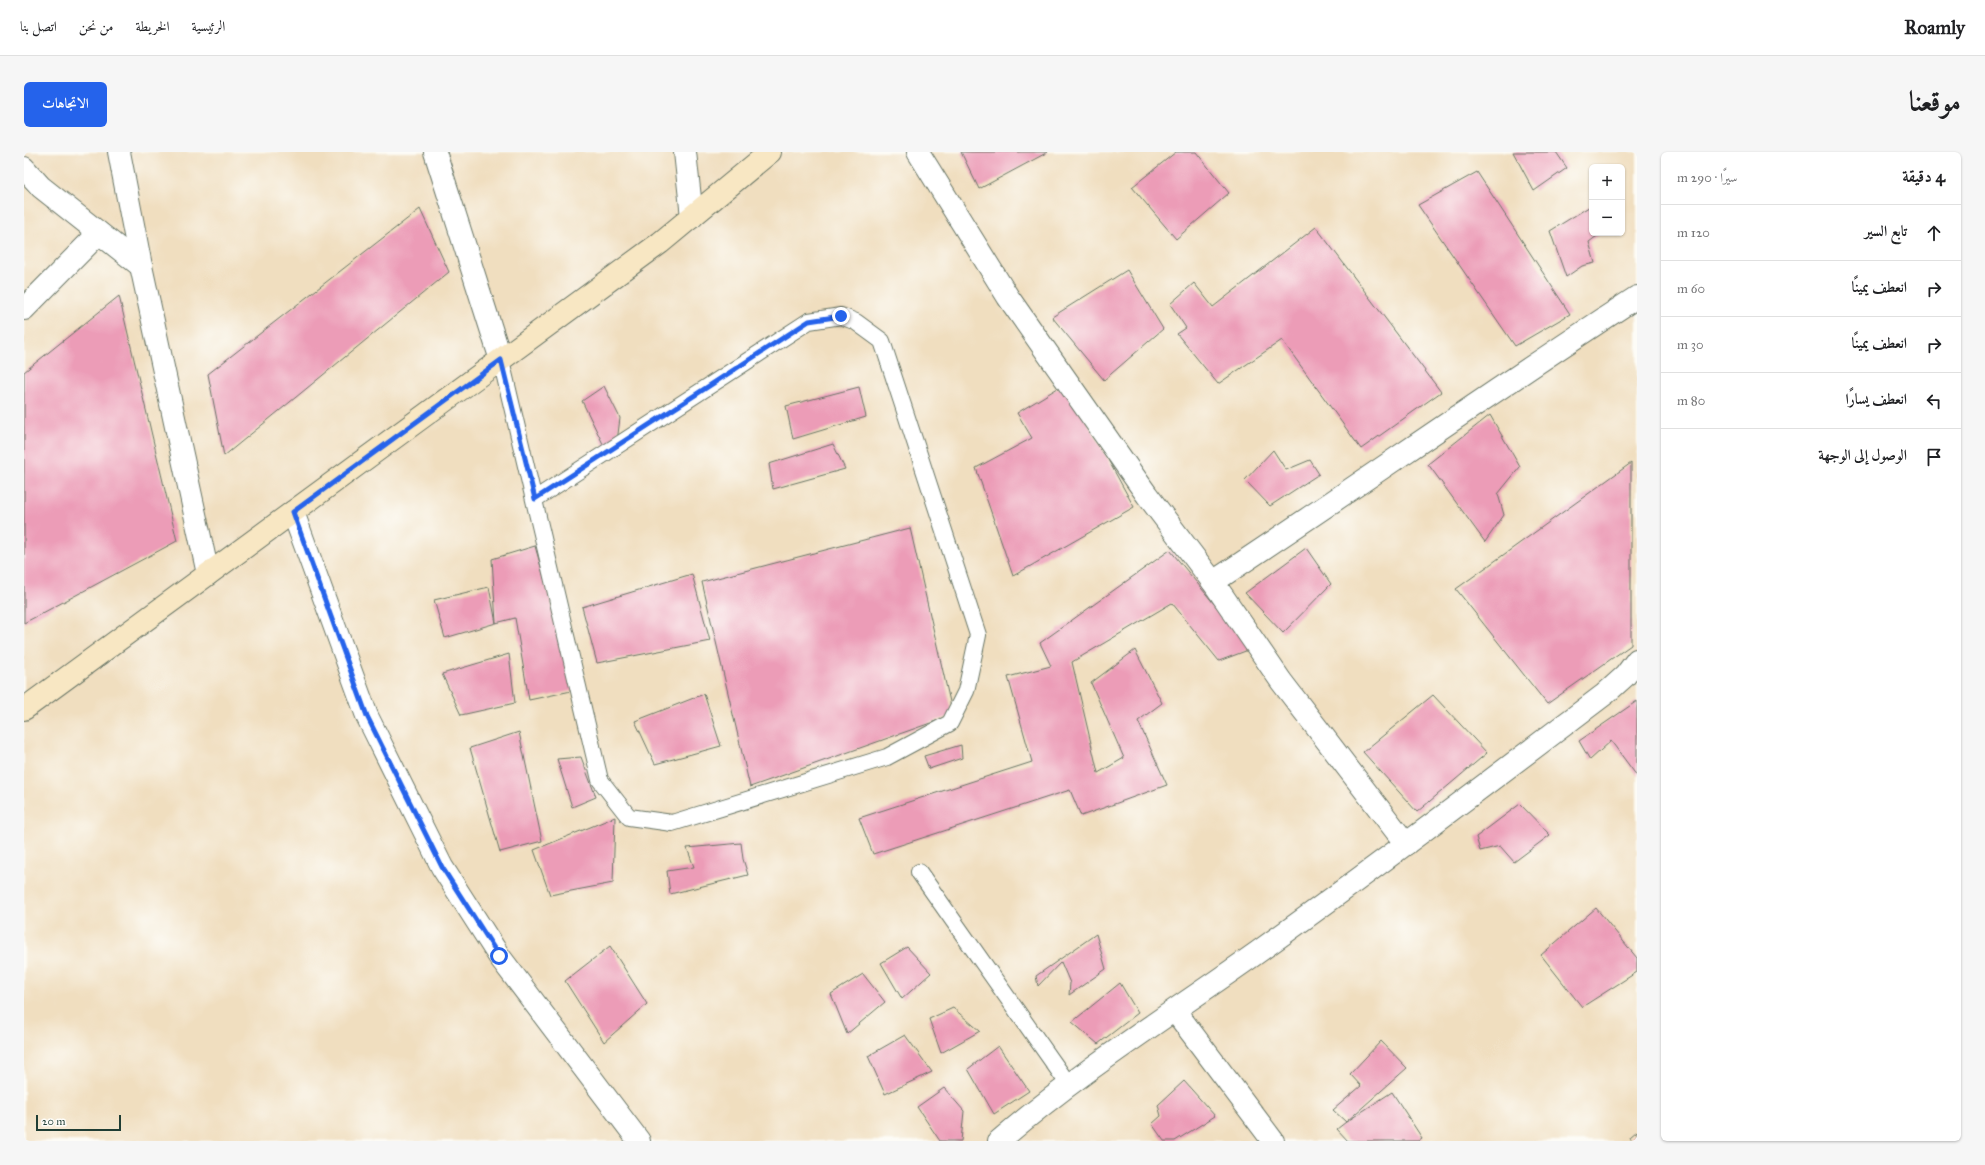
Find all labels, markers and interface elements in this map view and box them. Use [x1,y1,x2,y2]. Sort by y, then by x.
text: Roamly [1904,16,1965,39]
text: اتصل بنا [20,18,57,35]
text: من نحن [79,18,114,35]
text: الخريطة [136,18,170,35]
text: الرئيسية [192,18,225,35]
button: الاتجاهات [24,82,107,127]
text: موقعنا [1909,84,1961,119]
map controls [1589,164,1625,236]
button: + [1589,164,1625,200]
text: 4 دقيقة [1902,166,1945,187]
text: سيرًا · 290 m [1677,170,1738,186]
button: − [1589,200,1625,236]
text: تابع السير [1865,222,1907,240]
icon: ahead [1923,222,1945,244]
text: 120 m [1677,225,1710,241]
text: انعطف يمينًا [1852,278,1907,296]
icon: right [1923,278,1945,300]
text: 60 m [1677,281,1705,297]
route end [832,307,850,325]
text: انعطف يمينًا [1852,334,1907,352]
icon: right [1923,334,1945,356]
text: 30 m [1677,337,1704,353]
text: انعطف يسارًا [1845,390,1907,408]
icon: left [1923,390,1945,412]
text: 80 m [1677,393,1705,409]
text: الوصول إلى الوجهة [1818,446,1907,464]
icon: arrive [1923,446,1945,468]
route start [490,947,508,965]
scale bar [36,1113,121,1132]
text: 20 m [42,1115,65,1128]

